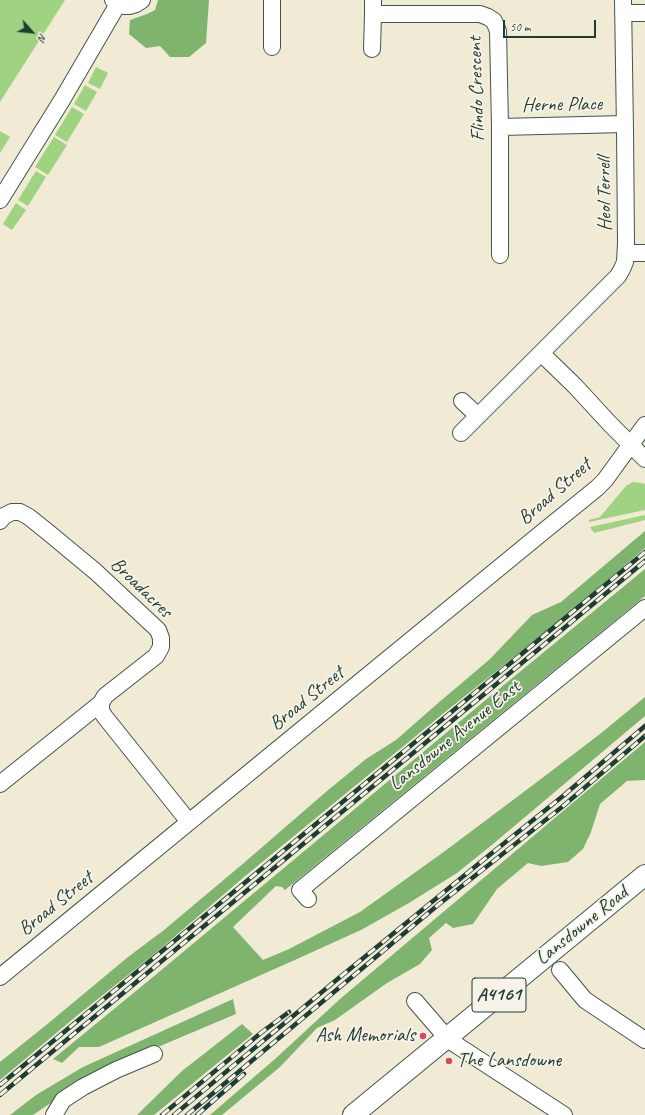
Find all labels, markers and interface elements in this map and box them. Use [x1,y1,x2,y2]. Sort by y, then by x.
north arrow [12,12,52,52]
scale bar [505,12,598,38]
text: 50 m [510,19,530,35]
text: N [35,31,50,44]
street label: Flindo Crescent [463,36,491,142]
street label: Herne Place [522,92,602,118]
street label: Heol Terrell [592,157,618,231]
street label: Broad Street [514,454,596,530]
street label: Broadacres [105,553,177,623]
street label: Broad Street [265,662,349,736]
street label: Lansdowne Avenue East [384,676,526,796]
street label: Broad Street [14,867,98,941]
street label: Lansdowne Road [531,881,633,971]
road number: A4161 [472,978,526,1012]
place label: Ash Memorials [315,1024,415,1048]
marker: Ash Memorials [418,1031,428,1041]
place label: The Lansdowne [457,1049,561,1073]
marker: The Lansdowne [444,1056,454,1066]

